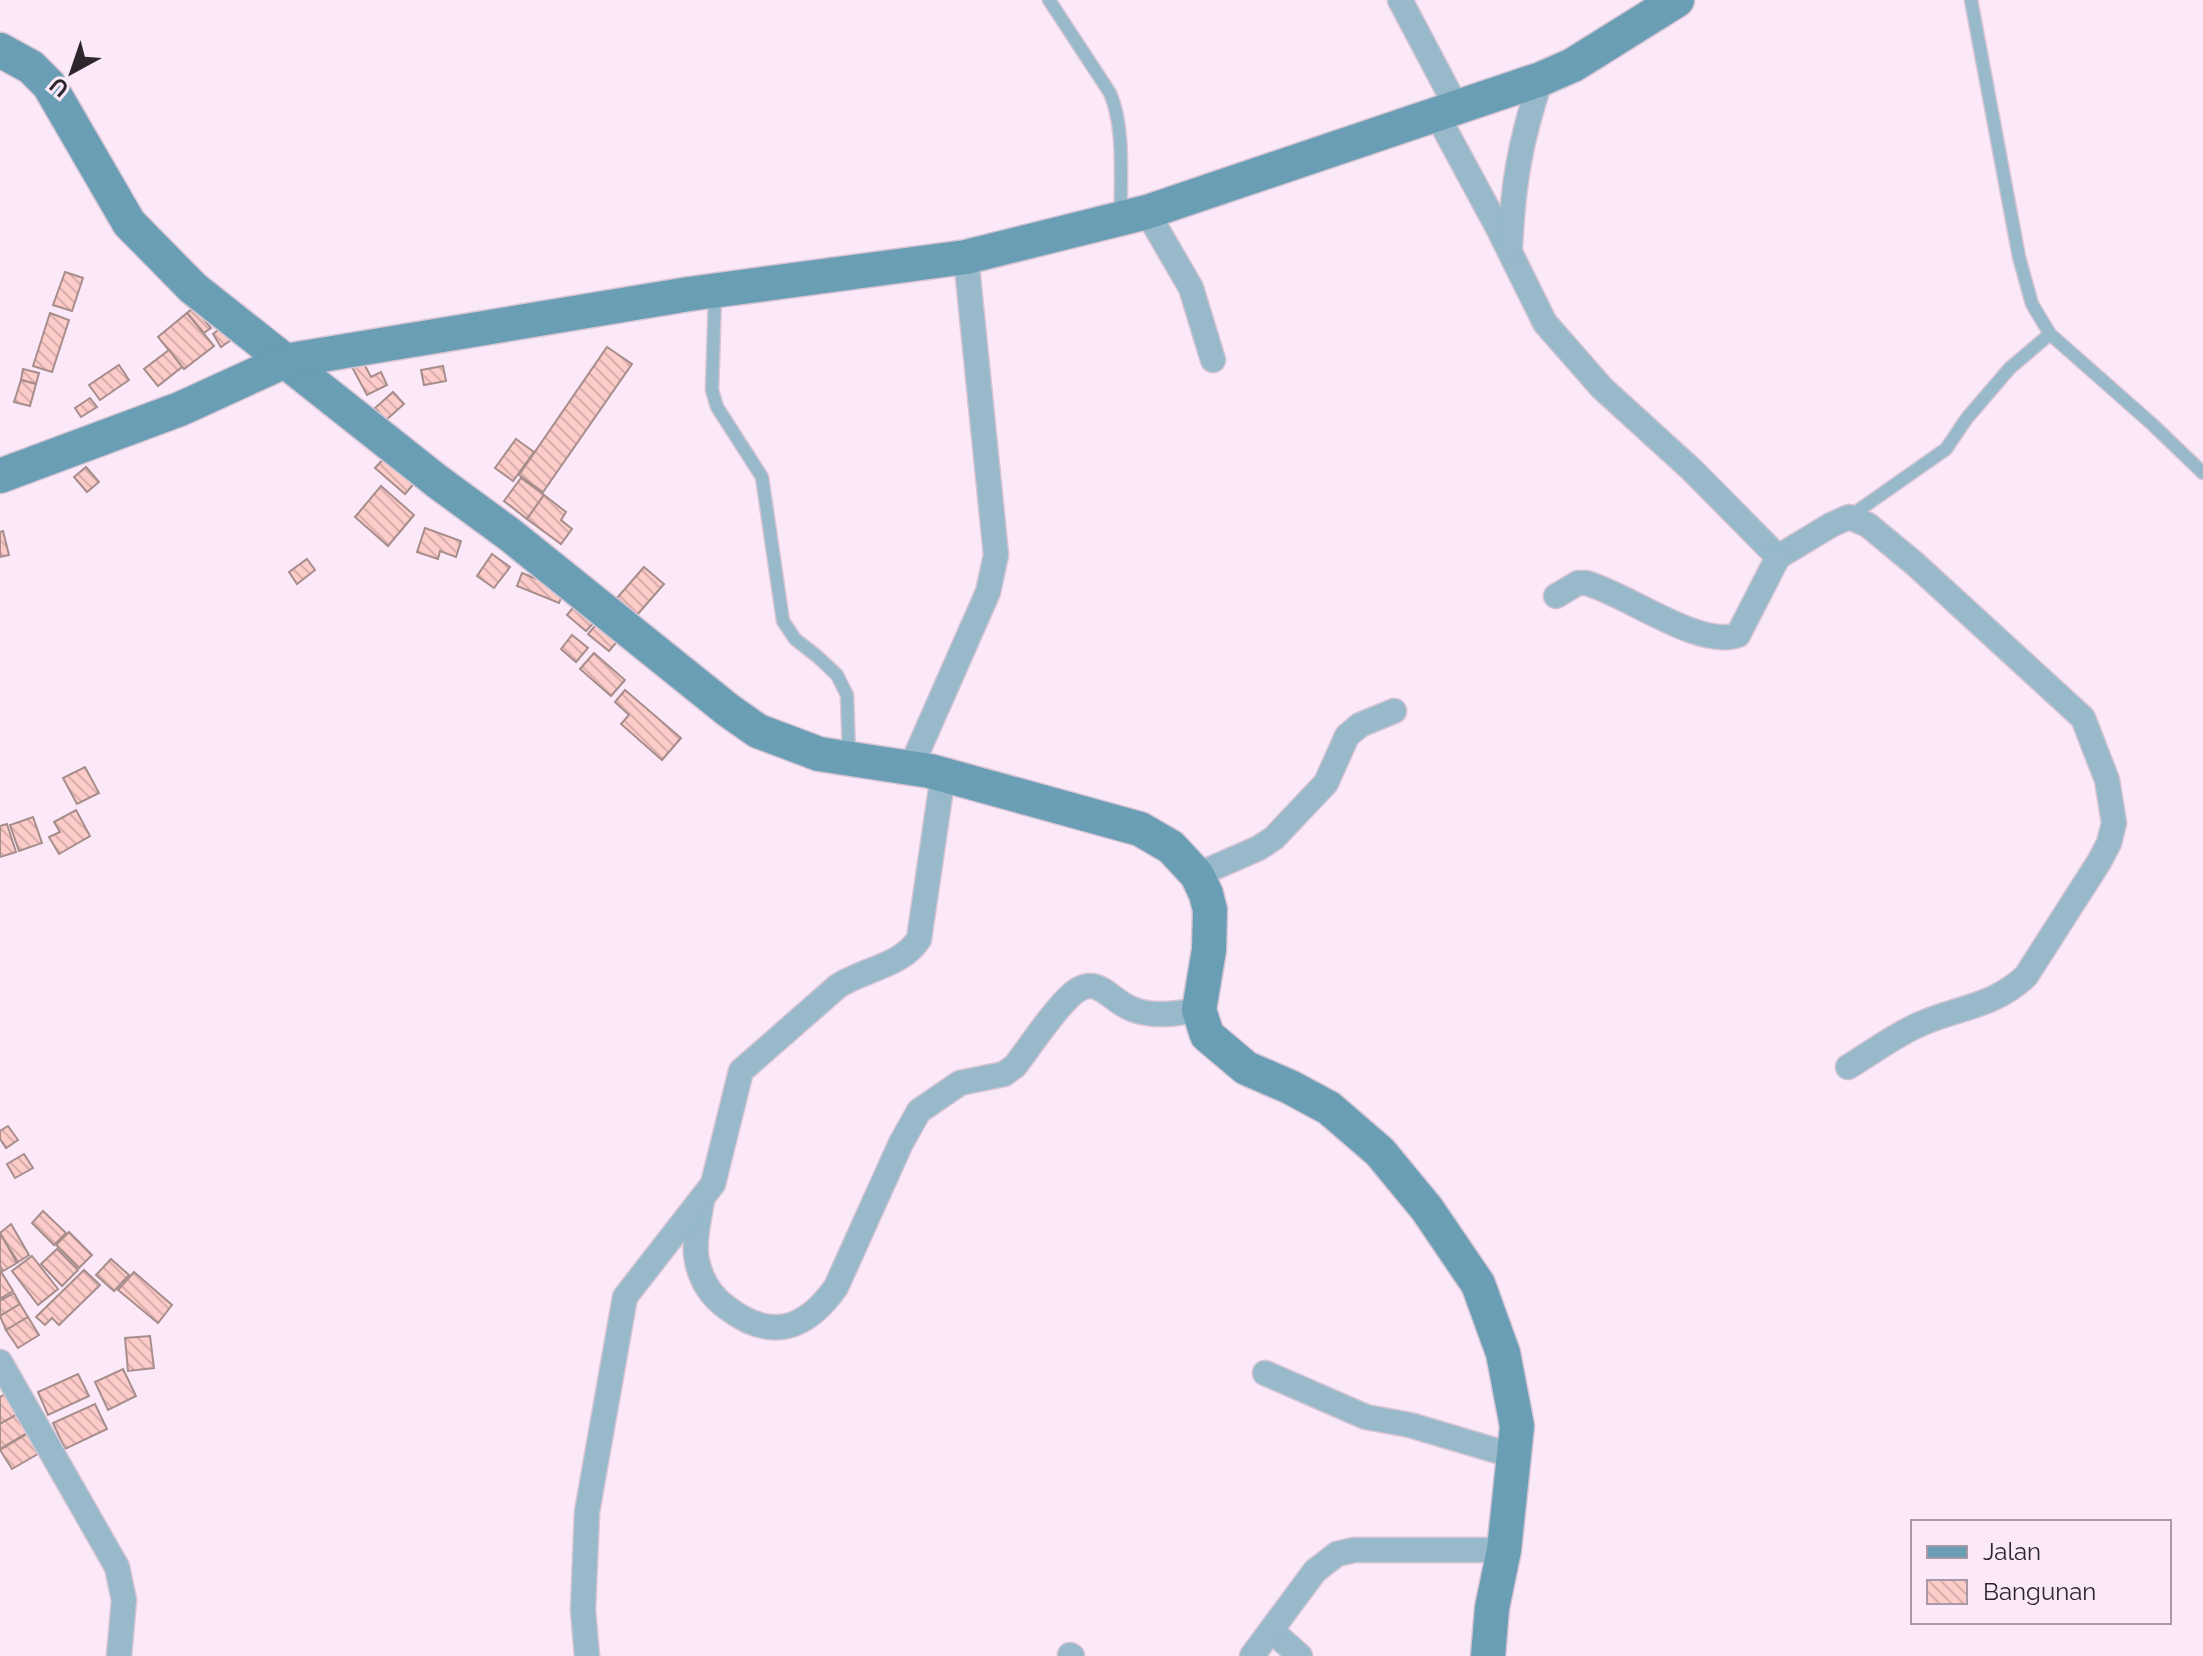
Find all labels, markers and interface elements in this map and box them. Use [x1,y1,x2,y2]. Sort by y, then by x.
north arrow [32,32,112,112]
text: U [44,72,74,103]
legend [1911,1520,2171,1624]
text: Jalan [1983,1537,2041,1566]
text: Bangunan [1983,1577,2096,1606]

